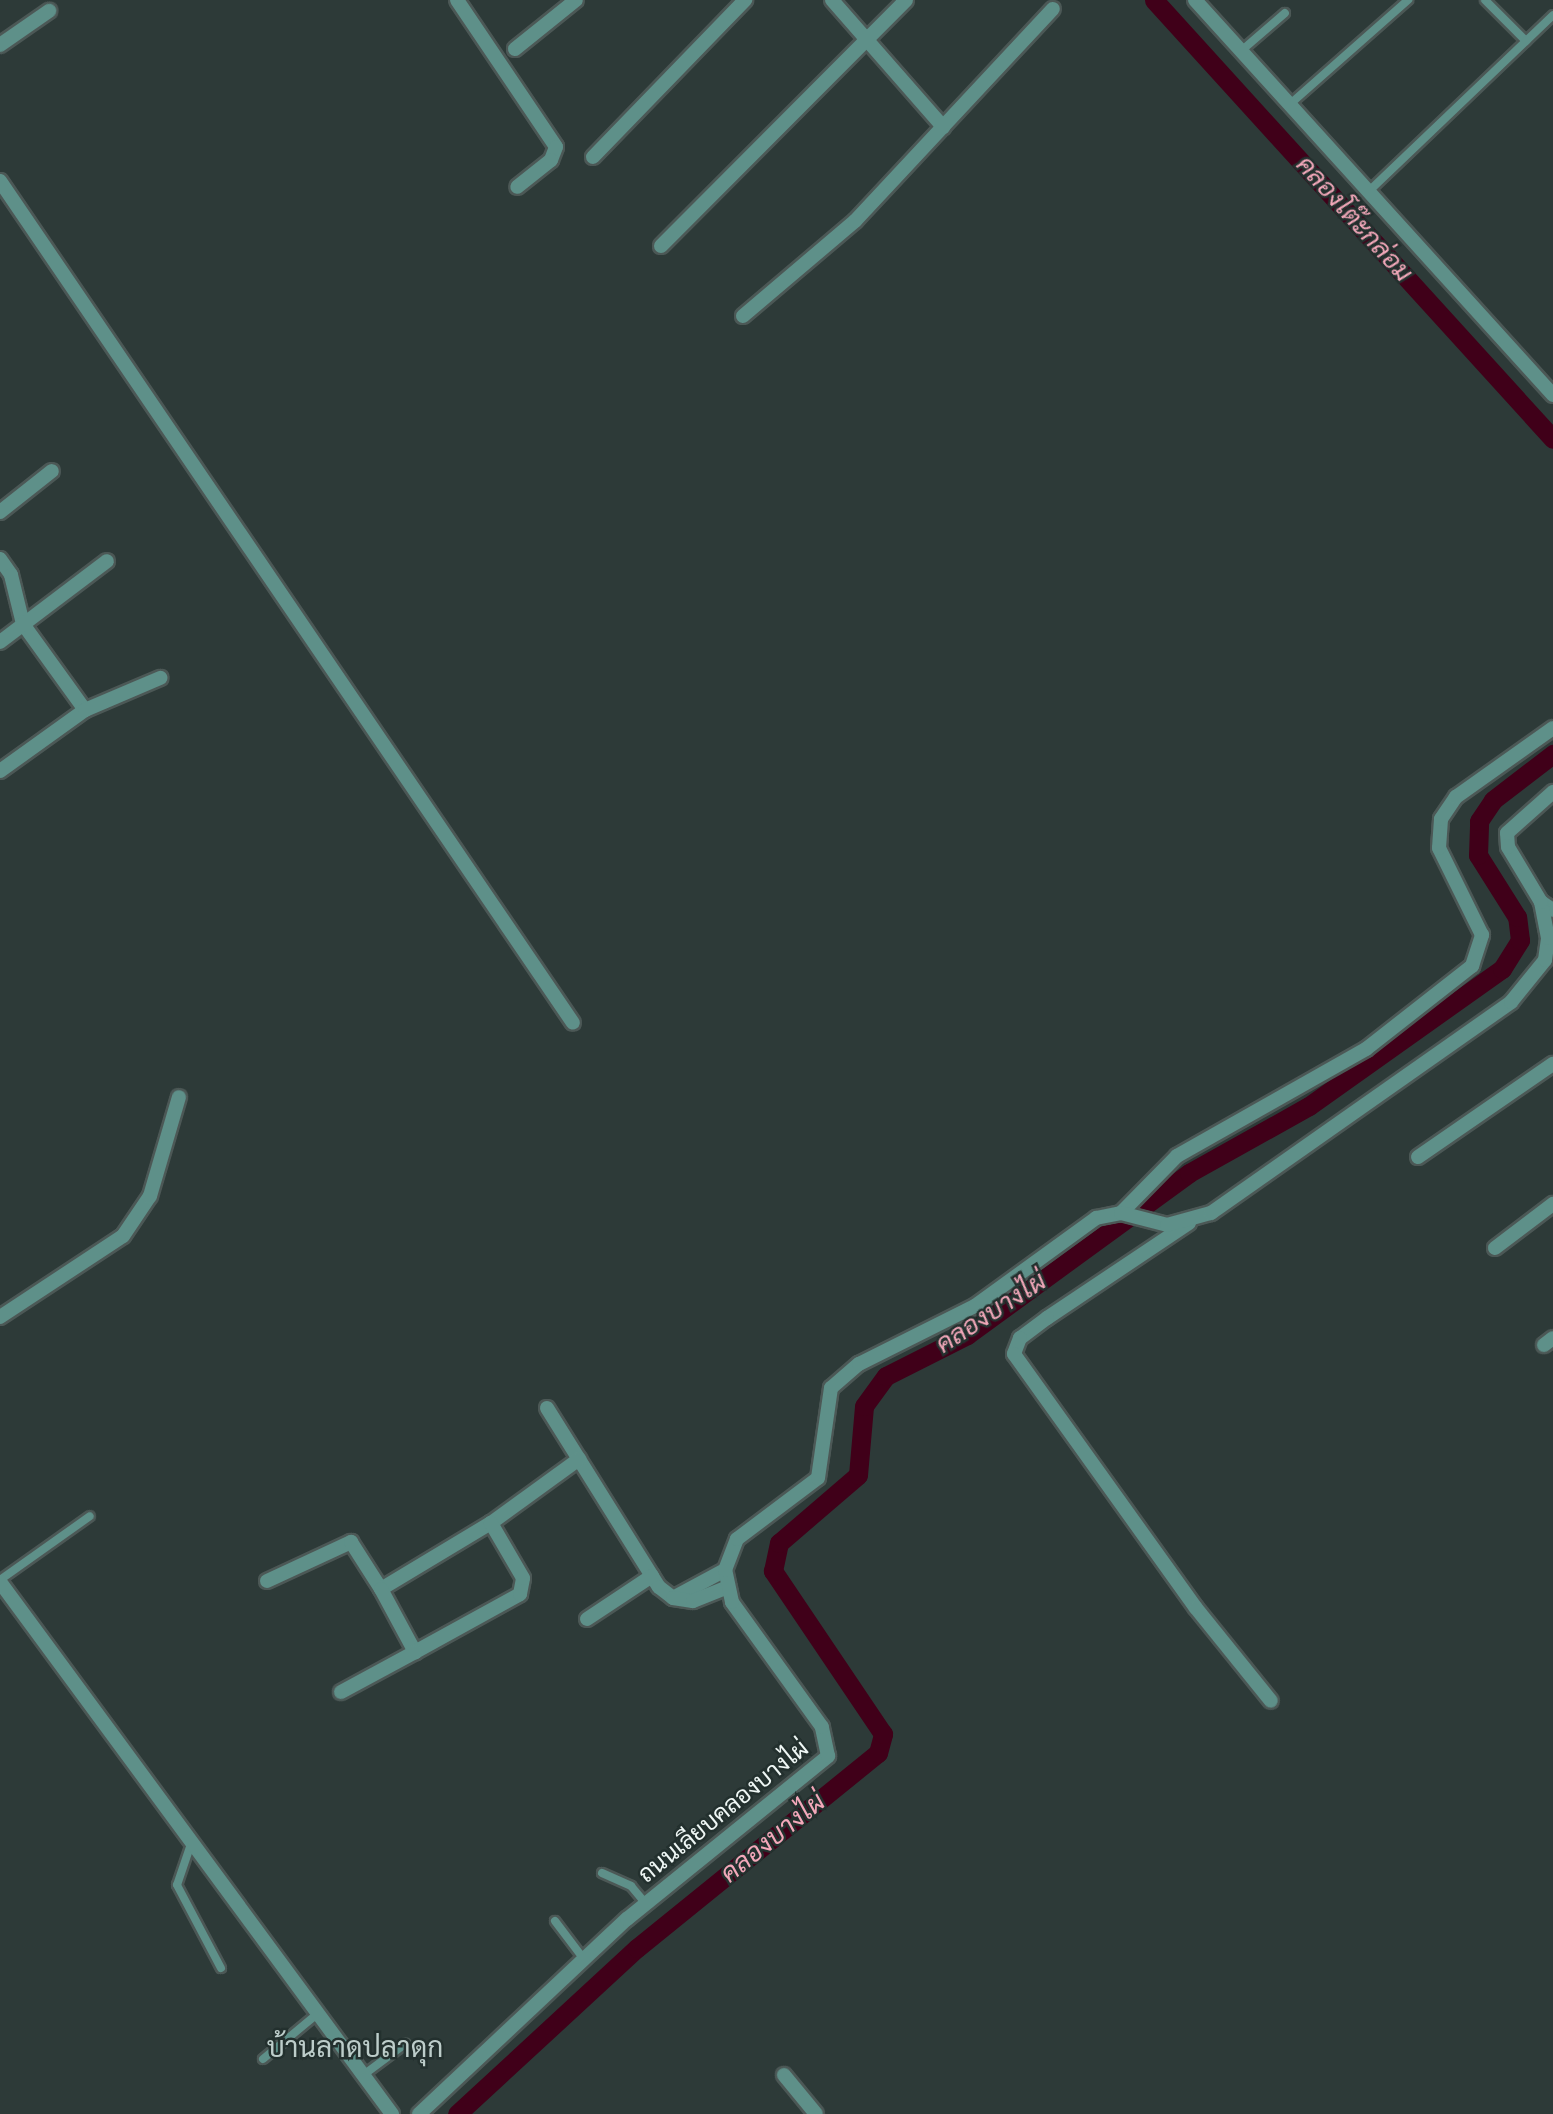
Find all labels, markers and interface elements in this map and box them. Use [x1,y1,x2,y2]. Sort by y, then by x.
water label: คลองโต๊ะกล่อม [1289,150,1419,288]
water label: คลองบางไผ่ [930,1266,1052,1360]
street label: ถนนเลียบคลองบางไผ่ [632,1733,814,1889]
water label: คลองบางไผ่ [714,1786,832,1890]
district label: บ้านลาดปลาดุก [267,2031,443,2065]

